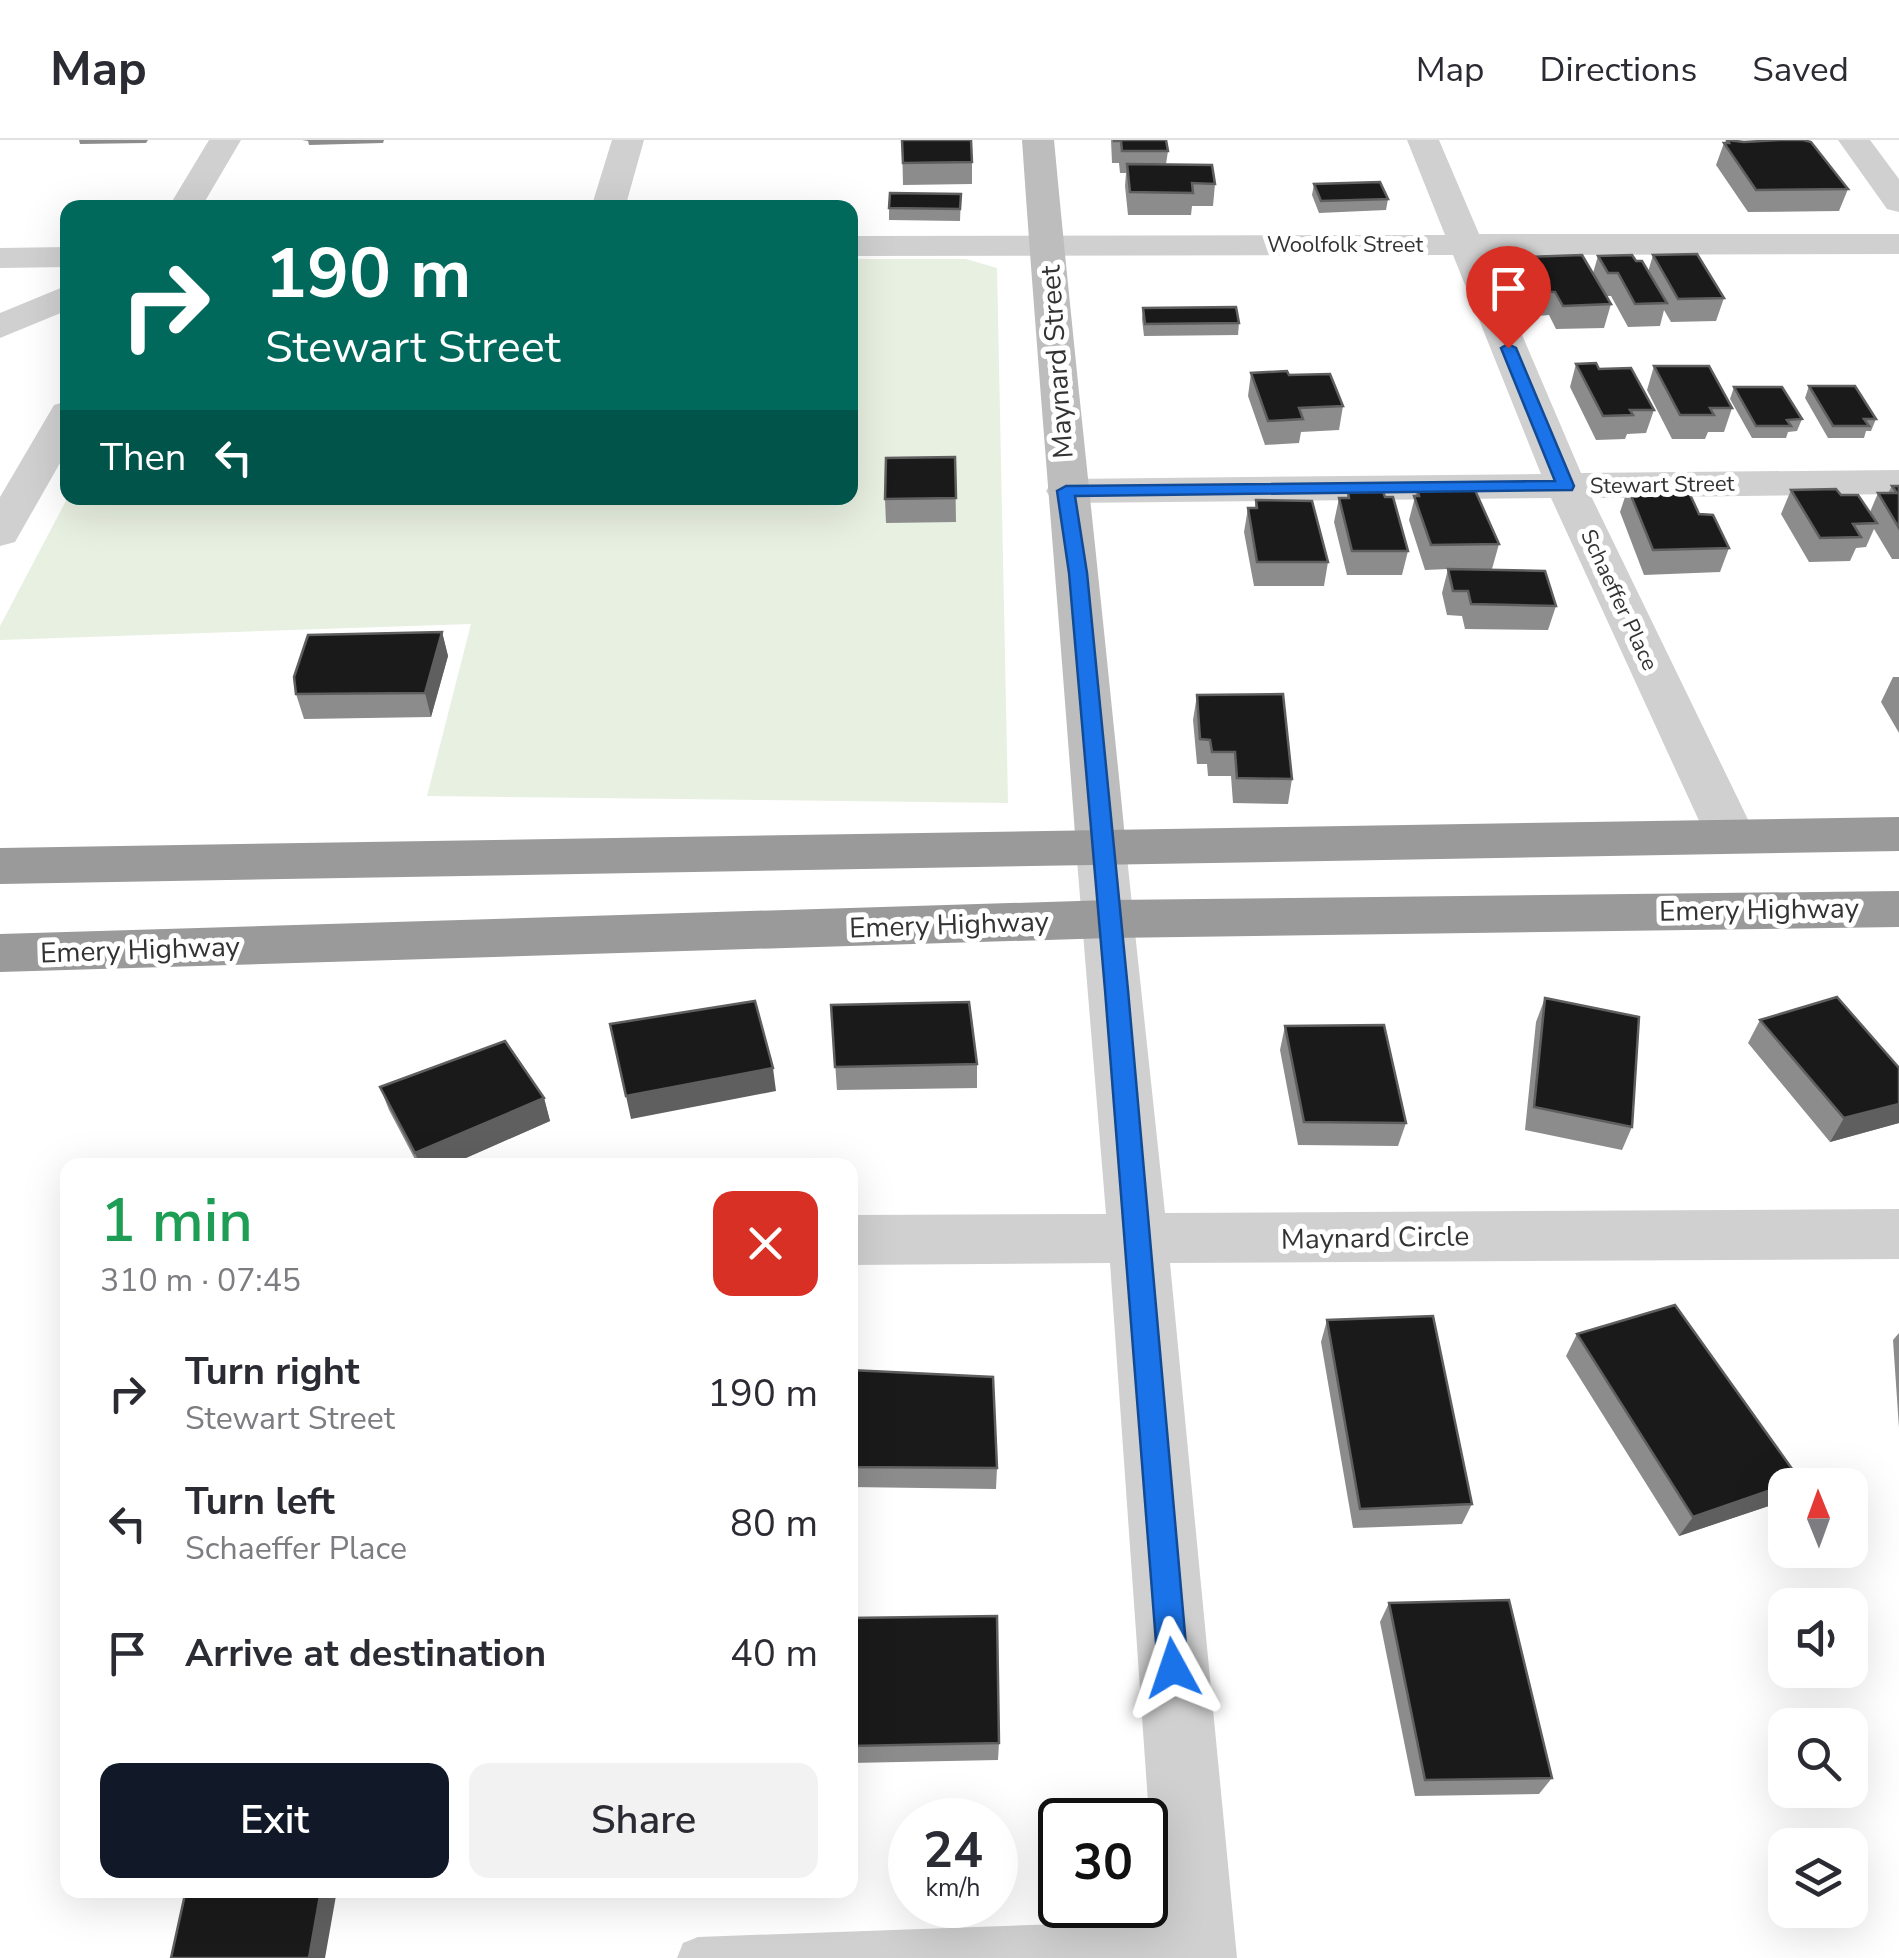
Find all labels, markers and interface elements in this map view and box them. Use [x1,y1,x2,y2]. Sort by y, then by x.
text: Map [50,36,147,102]
text: Map [1416,46,1485,93]
text: Directions [1540,46,1697,93]
text: Saved [1752,46,1849,93]
text: 190 m [265,226,471,322]
street label: Woolfolk Street [1267,230,1423,260]
icon: right [100,240,230,370]
pin [1466,246,1551,349]
icon: arrive [1481,261,1536,316]
street label: Maynard Street [1031,264,1083,460]
text: Stewart Street [265,317,560,378]
icon: left [206,430,261,485]
text: Then [100,432,186,483]
street label: Stewart Street [1590,469,1735,501]
street label: Schaeffer Place [1573,525,1665,675]
street label: Emery Highway [1659,889,1860,931]
street label: Emery Highway [848,903,1050,947]
street label: Emery Highway [39,928,241,972]
text: 1 min [100,1180,253,1262]
button: close [713,1191,818,1296]
street label: Maynard Circle [1281,1217,1469,1259]
text: 310 m · 07:45 [100,1259,301,1302]
text: Turn right [185,1346,360,1397]
icon: right [100,1366,155,1421]
text: 190 m [707,1368,818,1419]
text: Stewart Street [185,1397,395,1440]
north arrow [1768,1468,1868,1568]
map controls [1768,1468,1868,1928]
text: Turn left [185,1476,335,1527]
icon: left [100,1496,155,1551]
text: 80 m [730,1498,818,1549]
text: Schaeffer Place [185,1527,407,1570]
button: sound [1768,1588,1868,1688]
position arrow [1121,1616,1225,1720]
icon: arrive [100,1626,155,1681]
text: Arrive at destination [185,1628,546,1679]
text: 40 m [730,1628,818,1679]
button: search [1768,1708,1868,1808]
button: Exit [100,1763,449,1878]
button: Share [469,1763,818,1878]
speed limit sign: 30 [1038,1798,1168,1928]
text: 24 [923,1816,983,1885]
button: layers [1768,1828,1868,1928]
text: km/h [925,1871,981,1905]

